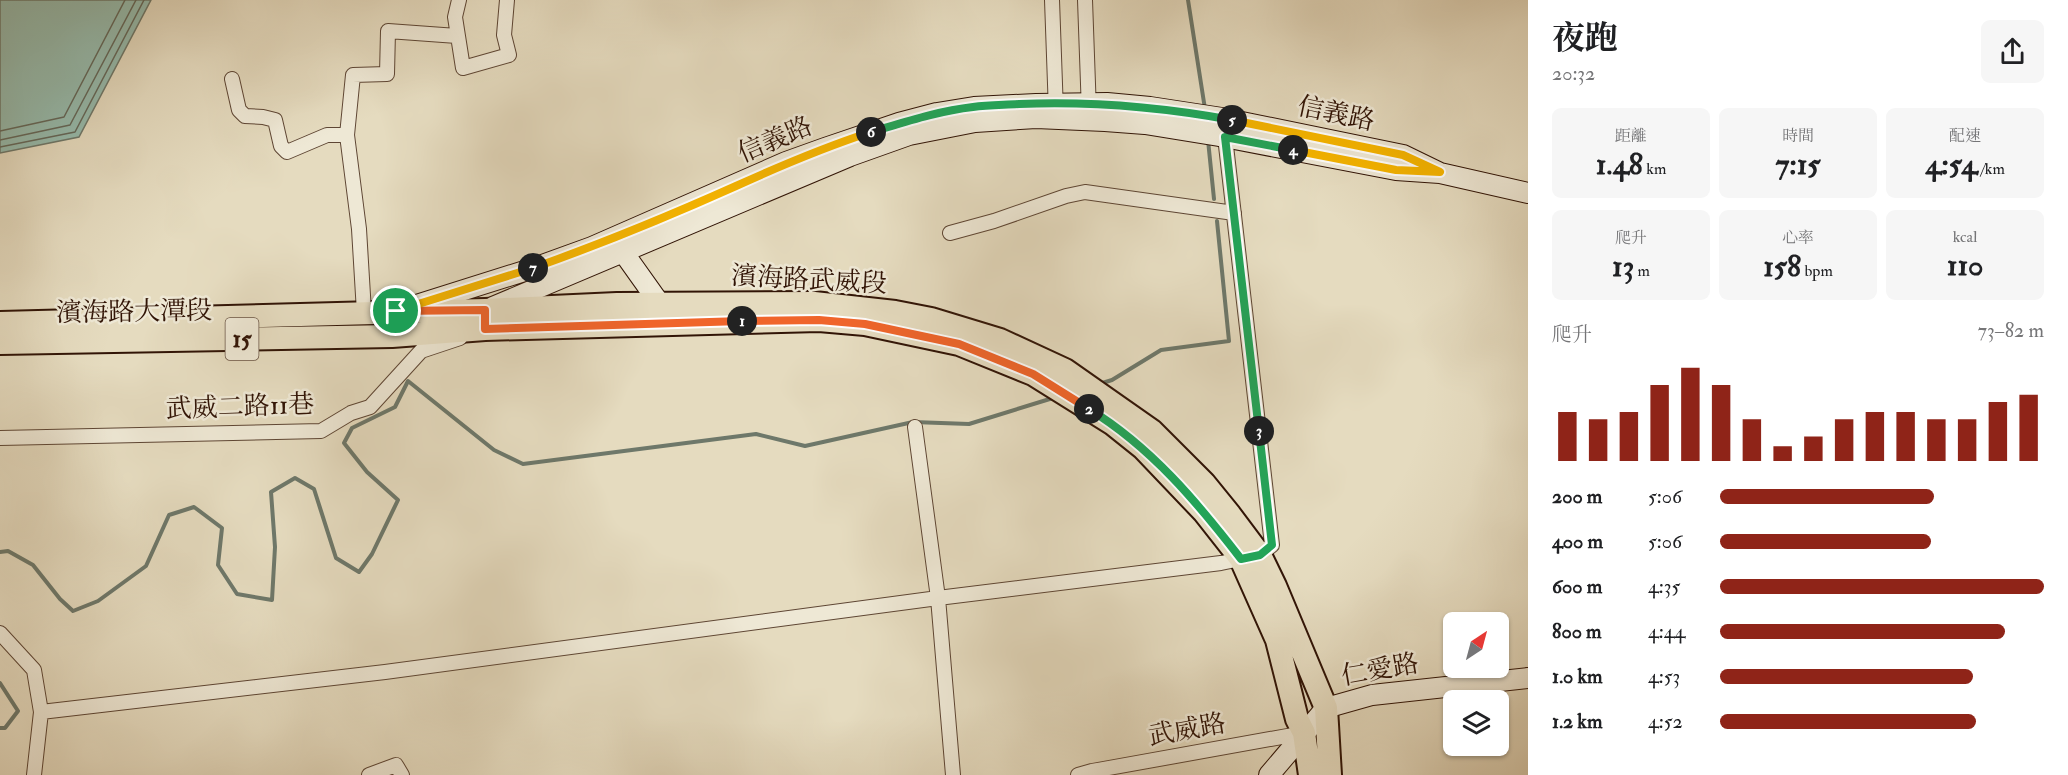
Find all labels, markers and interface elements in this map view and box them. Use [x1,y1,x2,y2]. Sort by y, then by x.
text: 夜跑 [1552,18,1618,59]
button: share [1981,20,2044,83]
text: 20:32 [1552,61,1595,86]
street label: 信義路 [1295,90,1377,138]
pin: 5 [1217,105,1247,135]
street label: 信義路 [733,110,817,170]
text: 5 [1228,110,1236,130]
pin: 6 [856,117,886,147]
text: 6 [867,122,875,142]
text: 距離 [1615,126,1647,146]
text: 時間 [1782,126,1814,146]
text: 配速 [1949,126,1981,146]
pin: 4 [1278,135,1308,165]
text: 4 [1289,140,1297,160]
text: 1.48 [1596,146,1643,183]
text: 7:15 [1776,146,1821,183]
text: 4:54 [1925,146,1977,183]
text: km [1643,159,1666,179]
text: /km [1977,159,2005,179]
text: kcal [1953,227,1977,247]
text: 爬升 [1615,228,1647,248]
text: 心率 [1782,228,1814,248]
text: 110 [1947,247,1983,284]
text: 13 [1612,248,1634,285]
text: 158 [1763,248,1801,285]
pin: 7 [518,253,548,283]
text: 7 [529,258,537,278]
street label: 濱海路武威段 [730,260,888,300]
text: m [1634,261,1650,281]
text: bpm [1801,261,1833,281]
pin [370,285,421,336]
icon: arrive [379,294,412,327]
street label: 濱海路大潭段 [56,295,212,329]
pin: 1 [727,306,757,336]
text: 1 [739,311,745,331]
road number: 15 [226,318,258,360]
text: 73–82 m [1978,318,2044,343]
text: 爬升 [1552,322,1592,347]
street label: 武威二路11巷 [165,388,315,426]
pin: 2 [1074,394,1104,424]
text: 2 [1085,399,1093,419]
pin: 3 [1244,416,1274,446]
text: 3 [1256,421,1262,441]
text: 200 m [1552,484,1602,509]
text: 5:06 [1648,484,1682,509]
text: 400 m [1552,529,1603,554]
text: 5:06 [1648,529,1682,554]
text: 600 m [1552,574,1602,599]
text: 4:35 [1648,574,1680,599]
north arrow [1443,612,1509,678]
map controls [1443,612,1509,756]
text: 800 m [1552,619,1602,644]
text: 4:44 [1648,619,1685,644]
street label: 仁愛路 [1339,647,1421,693]
text: 1.0 km [1552,664,1603,689]
text: 4:53 [1648,664,1680,689]
button: layers [1443,690,1509,756]
street label: 武威路 [1146,707,1228,753]
text: 1.2 km [1552,709,1602,734]
text: 4:52 [1648,709,1683,734]

